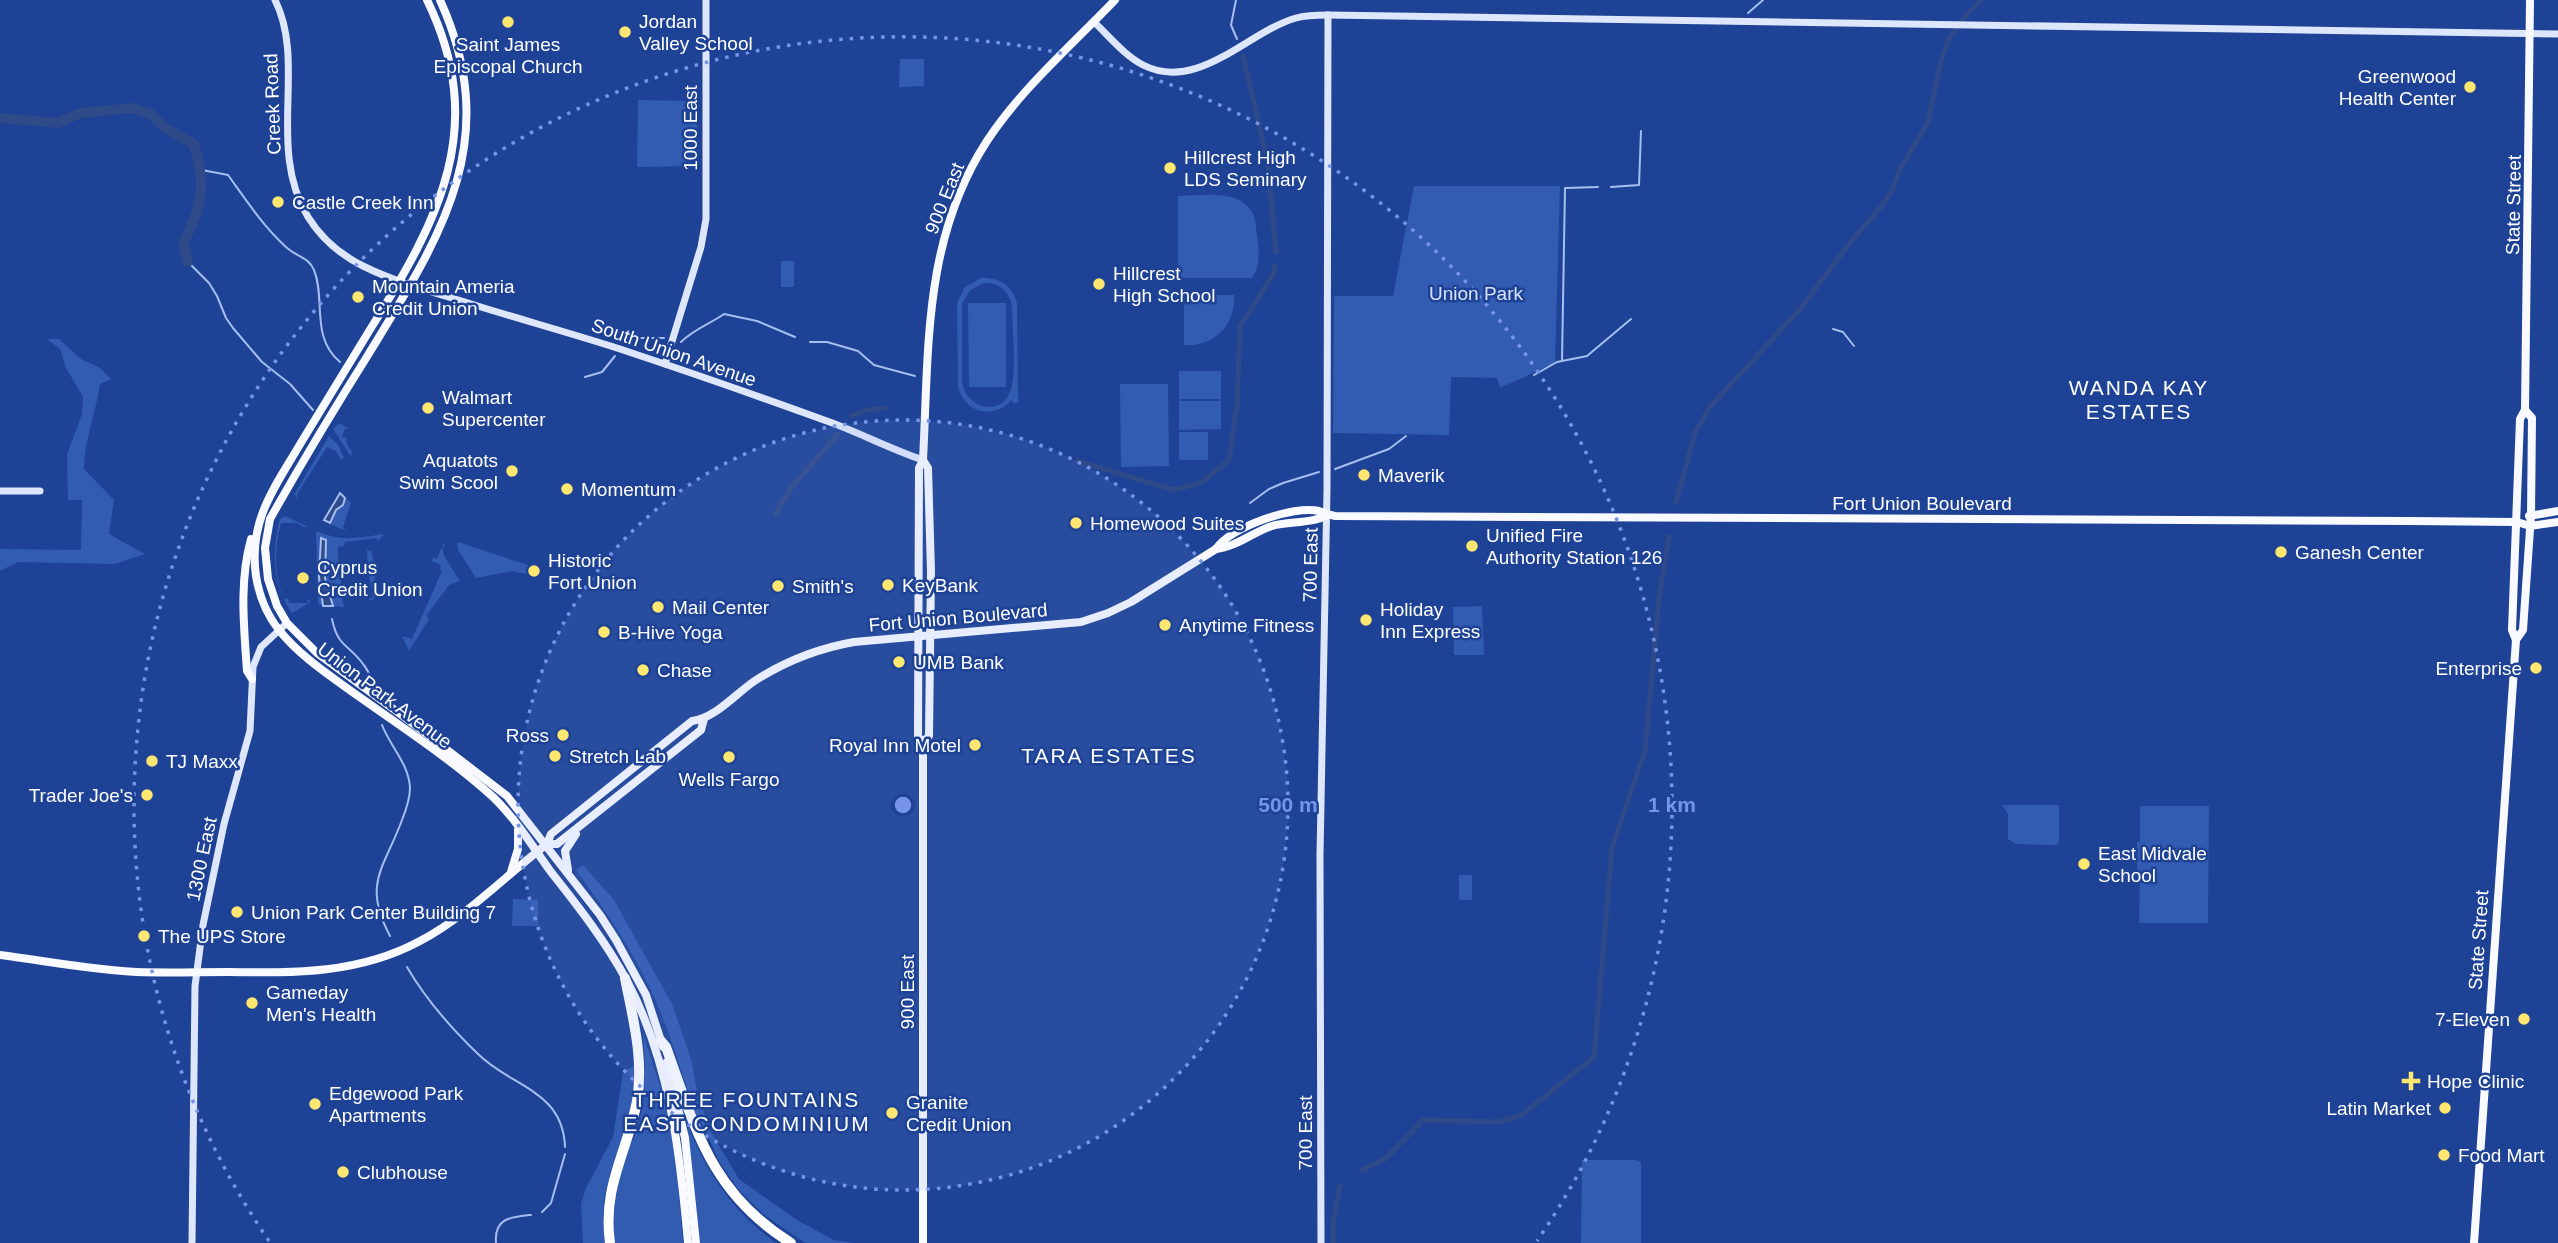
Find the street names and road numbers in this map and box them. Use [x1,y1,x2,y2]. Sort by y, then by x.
street label: Creek Road [260,53,285,155]
street label: 1000 East [680,85,701,171]
street label: State Street [2502,154,2525,255]
street label: 900 East [921,159,969,237]
street label: South Union Avenue [589,314,759,391]
street label: Fort Union Boulevard [1832,493,2012,514]
street label: 700 East [1299,527,1322,603]
street label: Fort Union Boulevard [868,599,1048,636]
street label: Union Park Avenue [314,638,456,753]
street label: 1300 East [182,814,221,903]
street label: State Street [2465,889,2493,991]
street label: 900 East [897,954,918,1030]
street label: 700 East [1295,1095,1316,1171]

